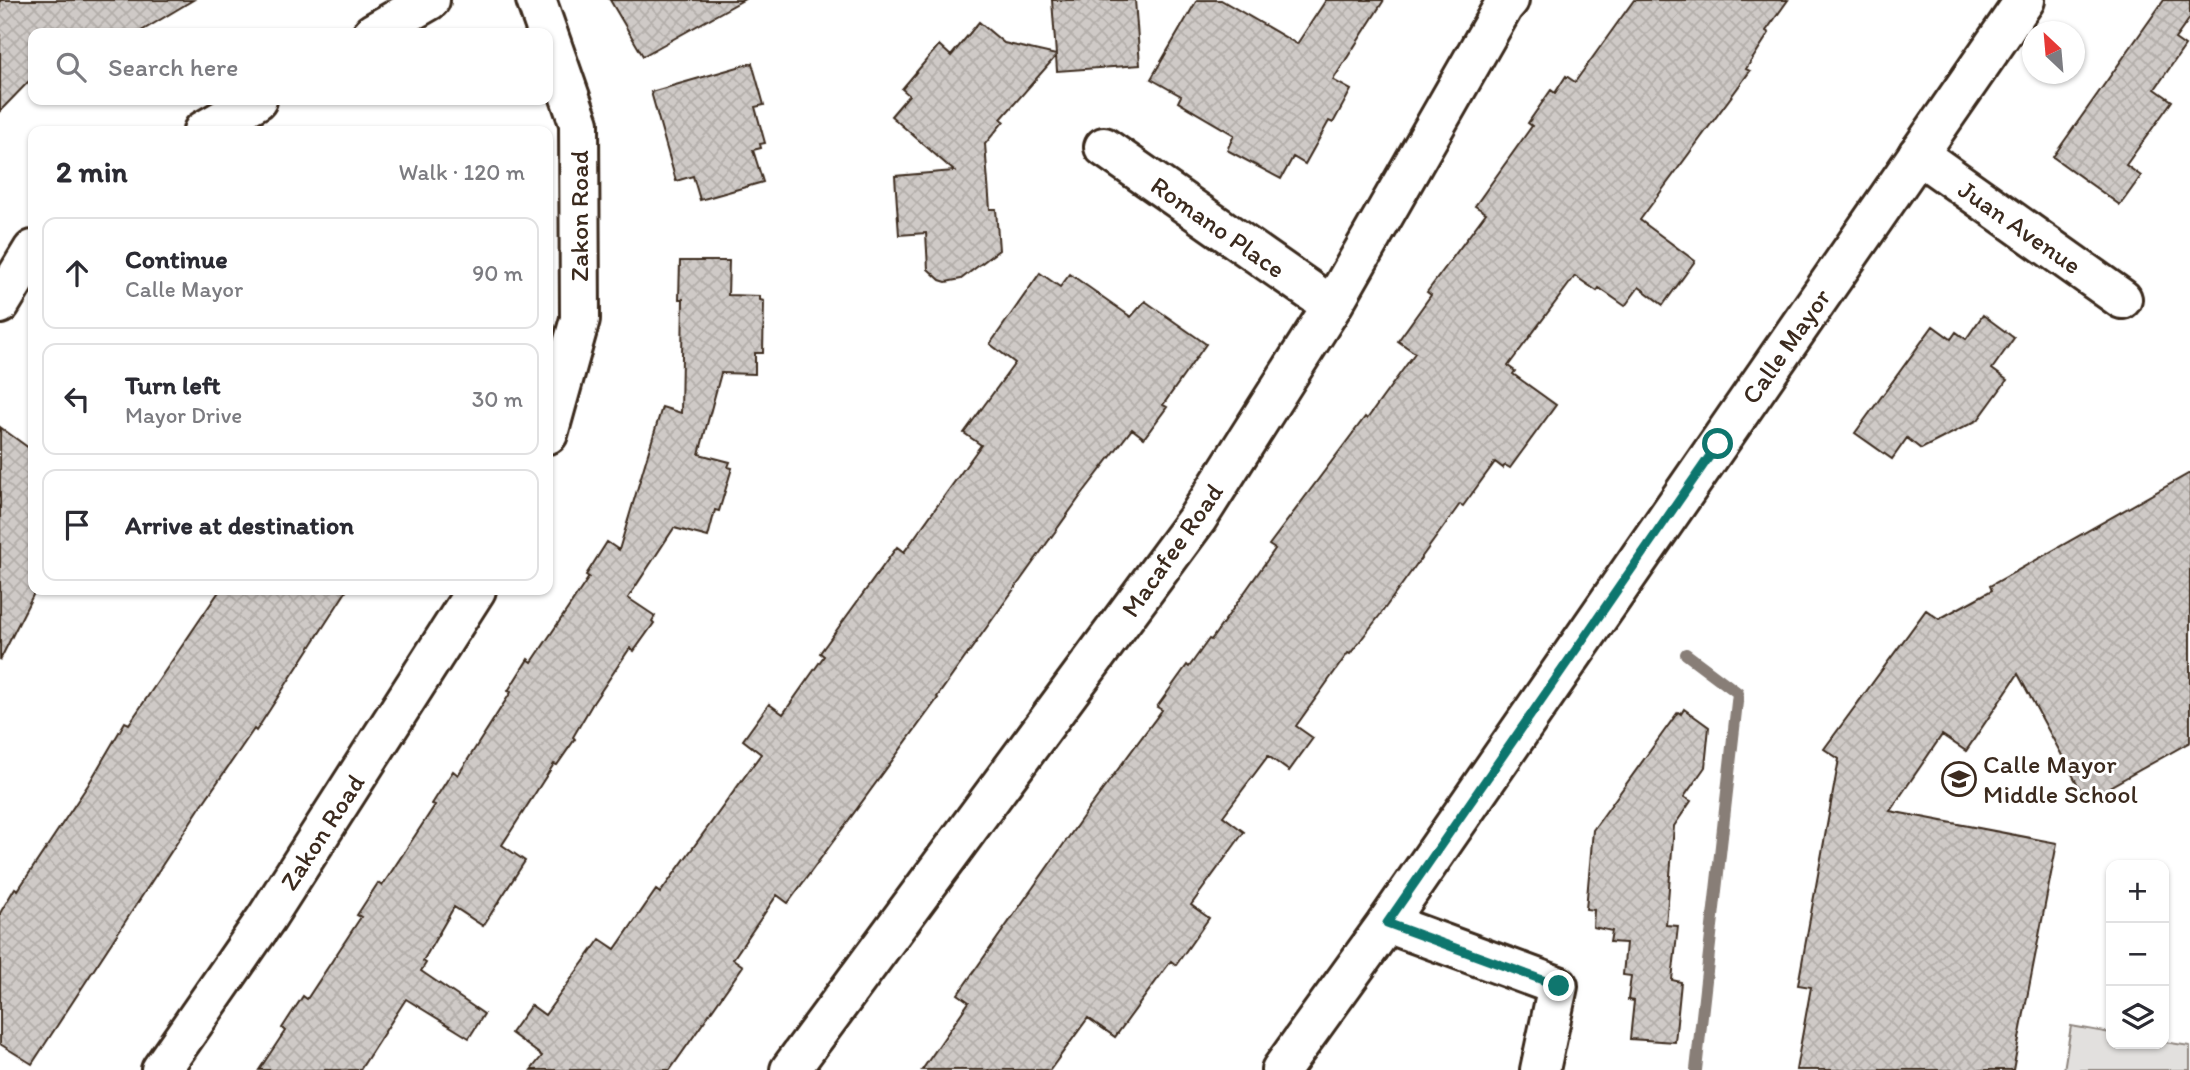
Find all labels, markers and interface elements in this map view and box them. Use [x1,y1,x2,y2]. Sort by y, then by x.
north arrow [2022,21,2085,84]
search box [28,28,553,105]
icon: search [52,48,90,86]
text: Search here [108,51,238,83]
street label: Zakon Road [563,150,595,282]
text: 2 min [56,153,127,190]
text: Walk · 120 m [399,158,525,186]
street label: Romano Place [1145,169,1291,285]
street label: Juan Avenue [1952,173,2088,281]
text: Continue [125,243,228,275]
icon: ahead [58,254,96,292]
text: 90 m [472,259,523,287]
text: Calle Mayor [125,275,243,303]
street label: Calle Mayor [1735,282,1838,410]
text: Turn left [125,369,221,401]
icon: left [58,380,96,418]
text: 30 m [472,385,523,413]
text: Mayor Drive [125,401,242,429]
route start [1702,428,1733,459]
street label: Macafee Road [1114,476,1230,623]
icon: arrive [58,506,96,544]
text: Arrive at destination [125,509,354,541]
place label: Calle Mayor Middle School [1983,748,2138,810]
school or university icon: Calle Mayor Middle School [1940,760,1978,798]
street label: Zakon Road [273,768,371,896]
map controls [2106,860,2169,1049]
button: + [2106,860,2169,923]
button: − [2106,923,2169,986]
route end [1543,970,1574,1001]
button: layers [2106,986,2169,1049]

